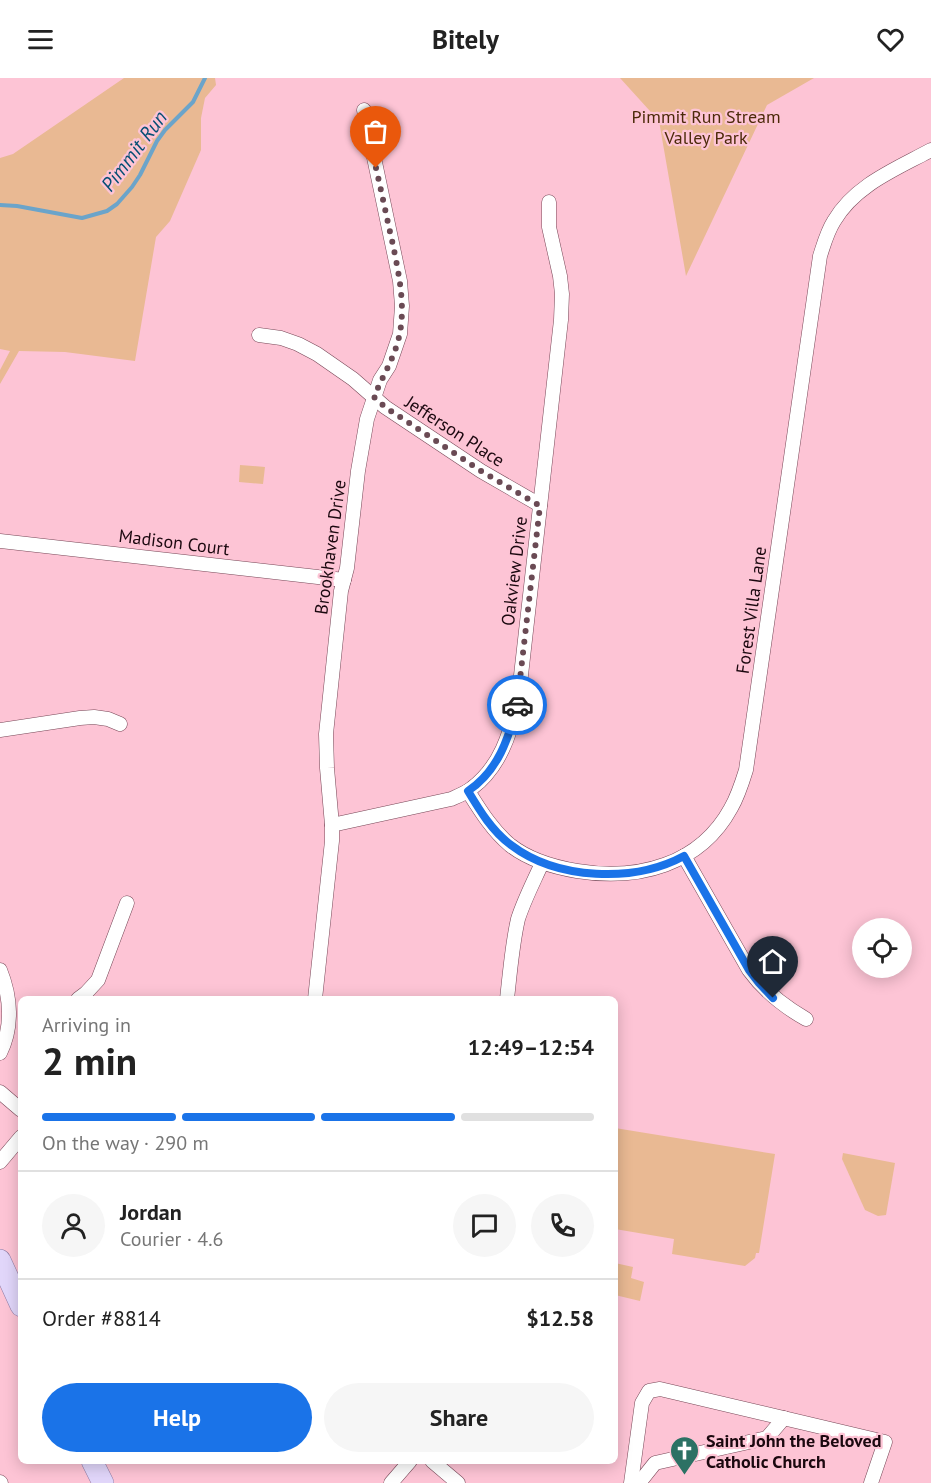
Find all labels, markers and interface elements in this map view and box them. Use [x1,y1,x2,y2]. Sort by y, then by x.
text: Bitely [432,22,499,56]
icon: menu [24,23,57,56]
icon: heart [874,23,907,56]
water label: Pimmit Run [95,105,173,197]
park label: Pimmit Run Stream Valley Park [631,105,781,149]
pin [350,106,401,168]
icon: bag [359,115,392,148]
street label: Jefferson Place [400,390,509,472]
street label: Brookhaven Drive [309,478,351,616]
street label: Oakview Drive [496,515,532,627]
street label: Madison Court [117,524,231,560]
street label: Forest Villa Lane [731,545,771,675]
courier [487,675,547,735]
icon: car [501,689,534,722]
map controls [852,918,912,978]
button: locate [852,918,912,978]
pin [747,936,798,998]
icon: home [756,945,789,978]
text: Arriving in [42,1012,131,1038]
text: 12:49–12:54 [468,1033,594,1061]
text: 2 min [42,1035,137,1086]
text: On the way · 290 m [42,1130,209,1156]
button: person [42,1194,105,1257]
button: chat [453,1194,516,1257]
button: phone [531,1194,594,1257]
text: Jordan [120,1198,182,1226]
text: Courier · 4.6 [120,1226,223,1252]
text: Order #8814 [42,1304,161,1332]
text: $12.58 [526,1304,594,1332]
button: Help [42,1383,312,1452]
button: Share [324,1383,594,1452]
place label: Saint John the Beloved Catholic Church [706,1429,881,1473]
church icon: Saint John the Beloved Catholic Church [669,1434,701,1476]

